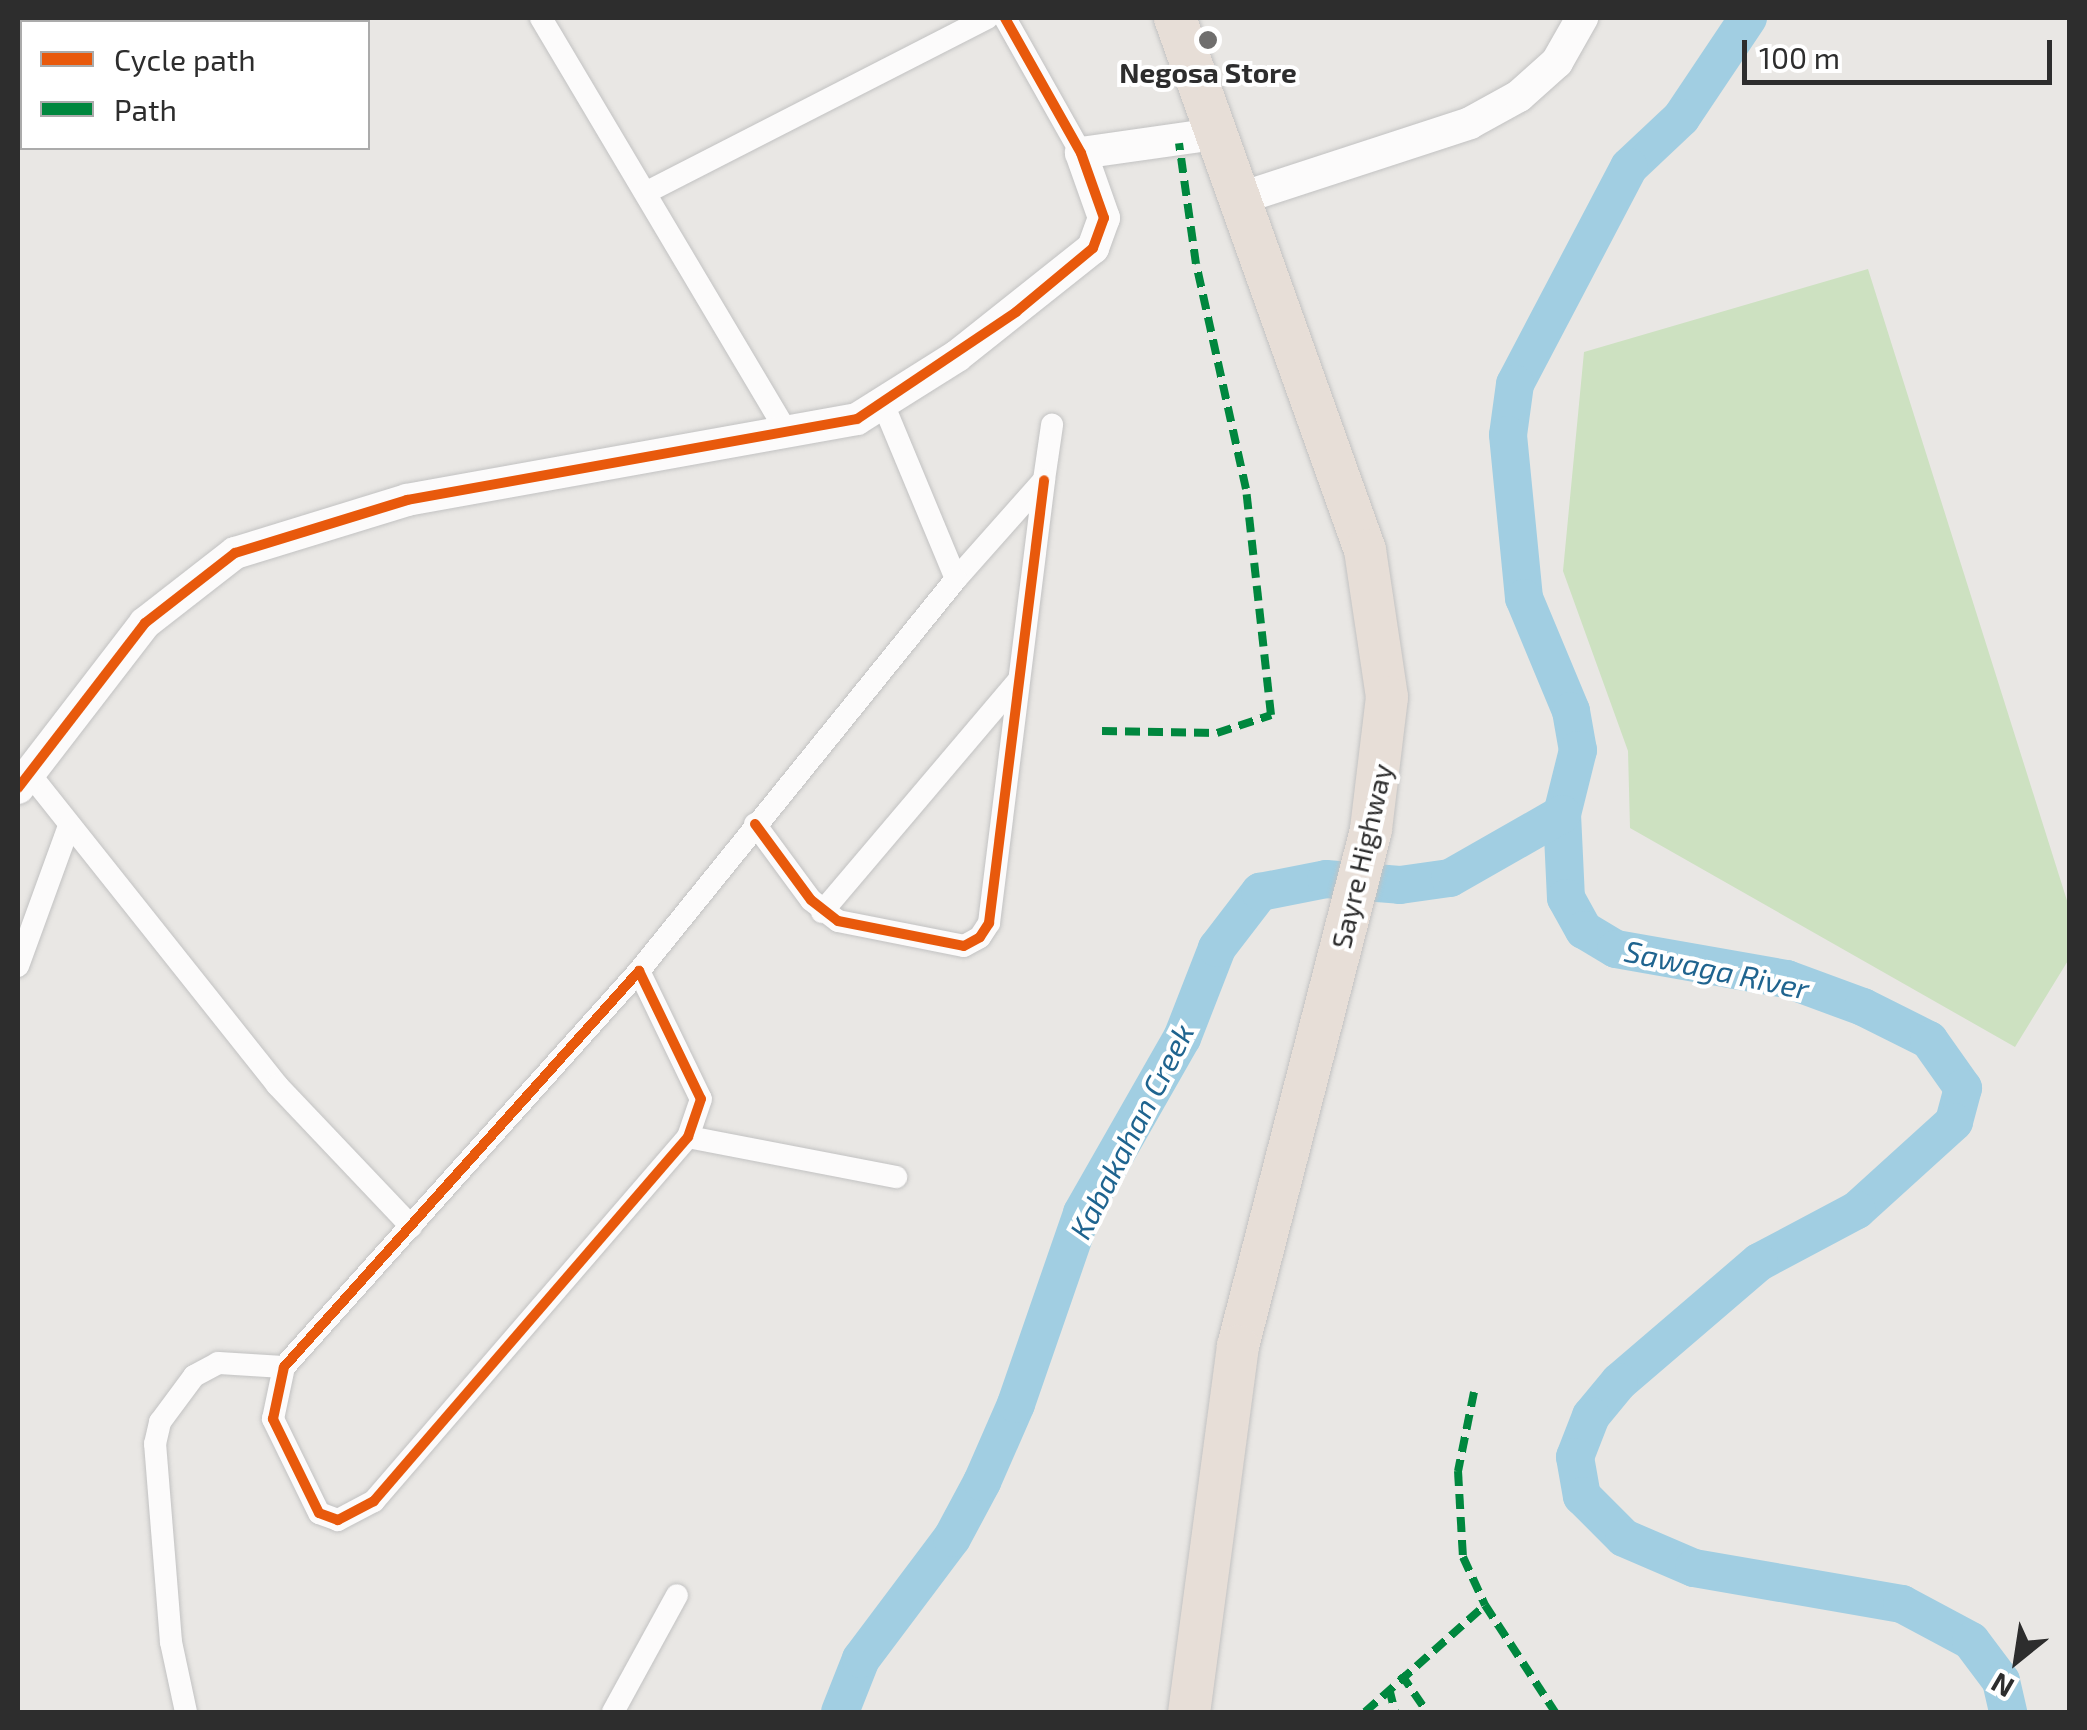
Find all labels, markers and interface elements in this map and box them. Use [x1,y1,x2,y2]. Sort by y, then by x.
legend [20,20,370,150]
scale bar [1747,20,2057,82]
marker: Negosa Store [1197,29,1219,51]
text: 100 m [1759,39,1840,75]
text: Cycle path [114,41,256,77]
place label: Negosa Store [1119,55,1297,89]
text: Path [114,91,177,127]
street label: Sayre Highway [1323,760,1399,952]
water label: Sawaga River [1621,932,1813,1006]
water label: Kabakahan Creek [1061,1017,1201,1245]
north arrow [1967,1610,2067,1710]
text: N [1985,1666,2019,1706]

